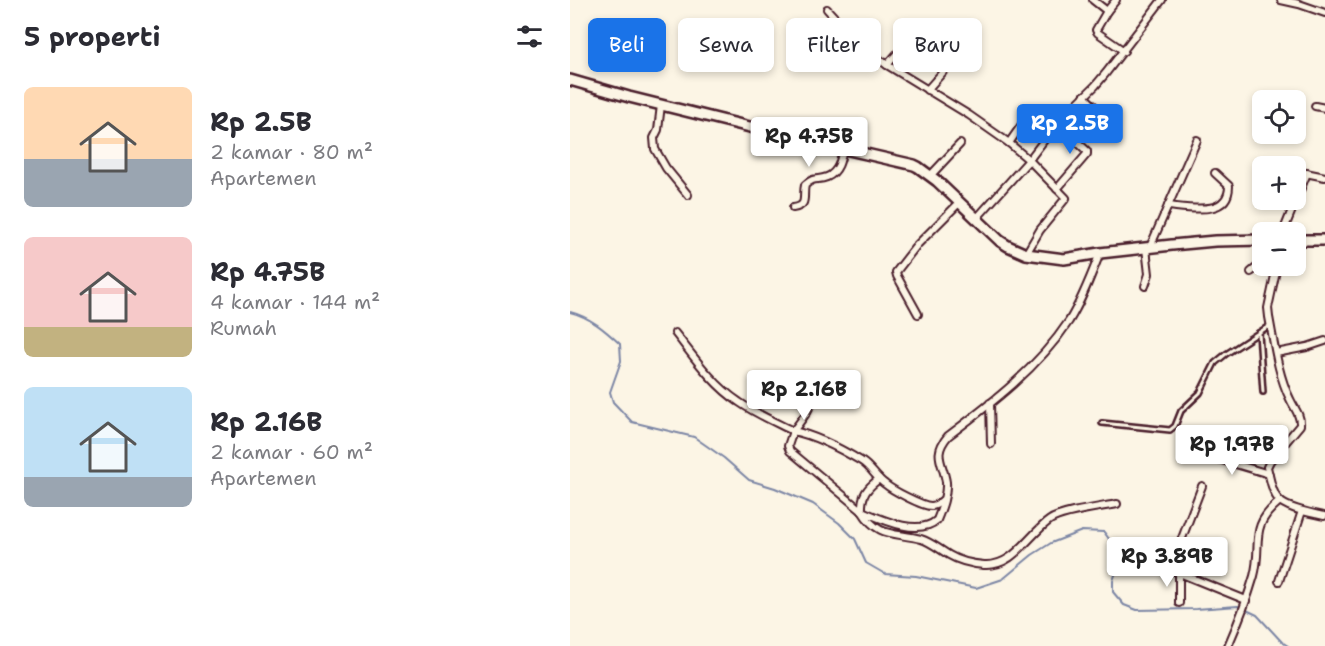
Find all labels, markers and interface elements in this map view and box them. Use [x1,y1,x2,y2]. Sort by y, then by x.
chip: Beli [588,18,666,72]
chip: Sewa [678,18,774,72]
chip: Filter [786,18,881,72]
chip: Baru [893,18,982,72]
text: 5 properti [24,19,160,54]
icon: filters [513,20,546,53]
map controls [1252,90,1306,276]
button: locate [1252,90,1306,144]
text: Rp 2.5B [210,104,312,139]
pin: Rp 2.5B [1015,104,1125,155]
text: Rp 2.5B [1031,110,1109,136]
icon: home [72,111,144,183]
pin: Rp 4.75B [747,117,871,168]
text: Rp 4.75B [765,123,853,149]
text: 2 kamar · 80 m² [210,139,373,165]
button: + [1252,156,1306,210]
text: Apartemen [210,165,317,191]
button: − [1252,222,1306,276]
text: Rp 4.75B [210,254,325,289]
icon: home [72,261,144,333]
text: 4 kamar · 144 m² [210,289,380,315]
text: Rumah [210,315,277,341]
pin: Rp 2.16B [742,370,866,421]
text: Rp 2.16B [761,376,847,402]
text: Rp 2.16B [210,404,322,439]
icon: home [72,411,144,483]
pin: Rp 1.97B [1170,425,1294,476]
text: Rp 1.97B [1189,431,1275,457]
text: 2 kamar · 60 m² [210,439,373,465]
text: Apartemen [210,465,317,491]
pin: Rp 3.89B [1105,537,1229,588]
text: Rp 3.89B [1121,543,1213,569]

